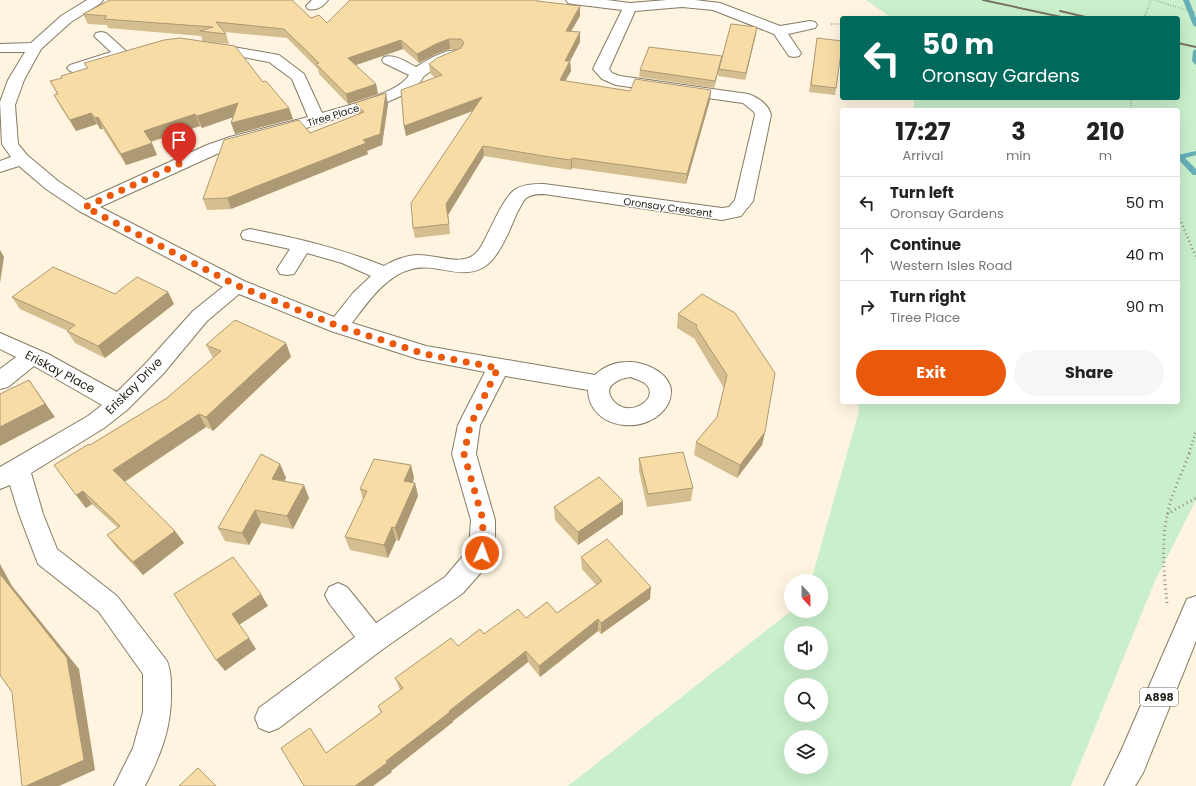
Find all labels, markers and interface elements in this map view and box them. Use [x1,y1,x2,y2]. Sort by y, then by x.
text: 50 m [922,25,994,64]
icon: left [856,32,908,84]
text: Oronsay Gardens [922,63,1080,88]
street label: Tiree Place [305,100,361,131]
text: 17:27 [895,115,951,148]
text: 3 [1011,115,1026,148]
text: 210 [1086,115,1125,148]
pin [162,123,196,164]
icon: arrive [168,129,190,151]
text: Arrival [903,146,943,165]
text: min [1006,146,1031,165]
text: m [1099,146,1112,165]
text: Turn left [890,182,954,203]
icon: left [856,192,878,214]
text: 50 m [1126,192,1164,213]
street label: Oronsay Crescent [622,194,714,221]
text: Oronsay Gardens [890,204,1004,223]
text: Continue [890,234,961,255]
icon: ahead [856,244,878,266]
text: 40 m [1126,244,1164,265]
text: Western Isles Road [890,256,1012,275]
text: Turn right [890,286,966,307]
icon: right [856,296,878,318]
text: 90 m [1126,296,1164,317]
text: Tiree Place [890,308,960,327]
street label: Eriskay Place [22,346,98,397]
button: Exit [856,350,1006,396]
button: Share [1014,350,1164,396]
street label: Eriskay Drive [101,353,166,418]
position arrow [461,532,503,574]
north arrow [784,574,828,618]
map controls [784,574,828,774]
button: sound [784,626,828,670]
button: search [784,678,828,722]
road number: A898 [1140,688,1178,706]
button: layers [784,730,828,774]

